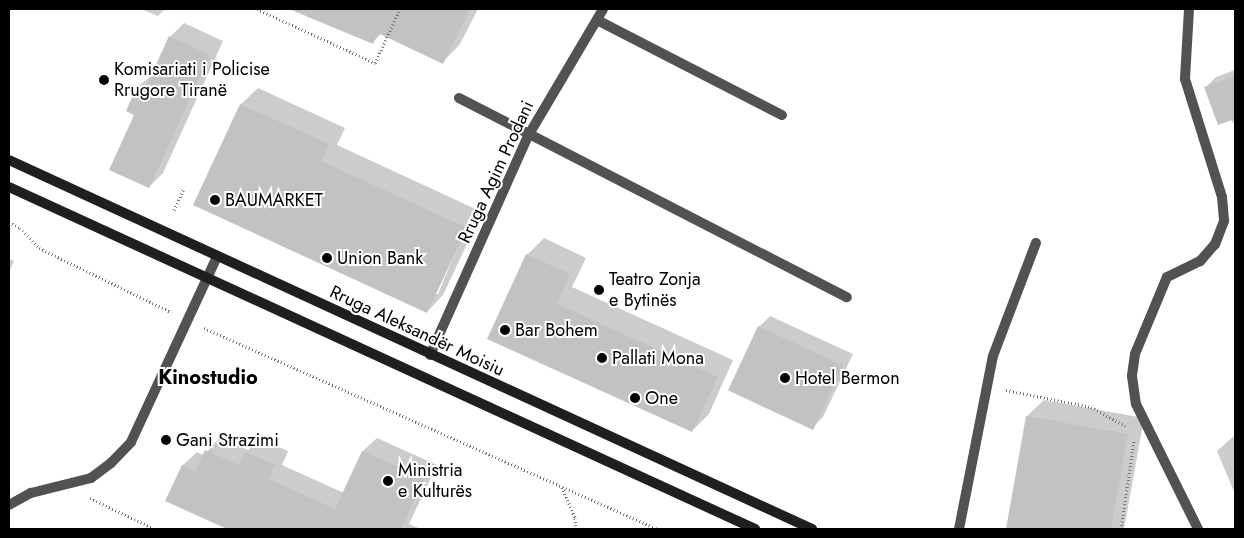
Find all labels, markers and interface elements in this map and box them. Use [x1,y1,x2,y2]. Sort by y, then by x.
place label: Komisariati i Policise Rrugore Tiranë [114,59,270,102]
marker: Komisariati i Policise Rrugore Tiranë [98,74,110,86]
street label: Rruga Agim Prodani [454,97,538,247]
place label: BAUMARKET [225,189,323,211]
marker: BAUMARKET [209,194,221,206]
place label: Union Bank [337,247,423,269]
marker: Union Bank [321,252,333,264]
place label: Teatro Zonja e Bytinës [609,269,701,312]
street label: Rruga Aleksandër Moisiu [326,281,508,381]
marker: Teatro Zonja e Bytinës [593,284,605,296]
place label: Bar Bohem [515,319,598,341]
marker: Bar Bohem [499,324,511,336]
place label: Pallati Mona [612,347,704,369]
marker: Pallati Mona [596,352,608,364]
district label: Kinostudio [158,365,258,389]
place label: Hotel Bermon [795,367,900,389]
marker: Hotel Bermon [779,372,791,384]
place label: One [645,387,678,409]
marker: One [629,392,641,404]
place label: Gani Strazimi [176,429,279,451]
marker: Gani Strazimi [160,434,172,446]
place label: Ministria e Kulturës [398,460,472,502]
marker: Ministria e Kulturës [382,475,394,487]

